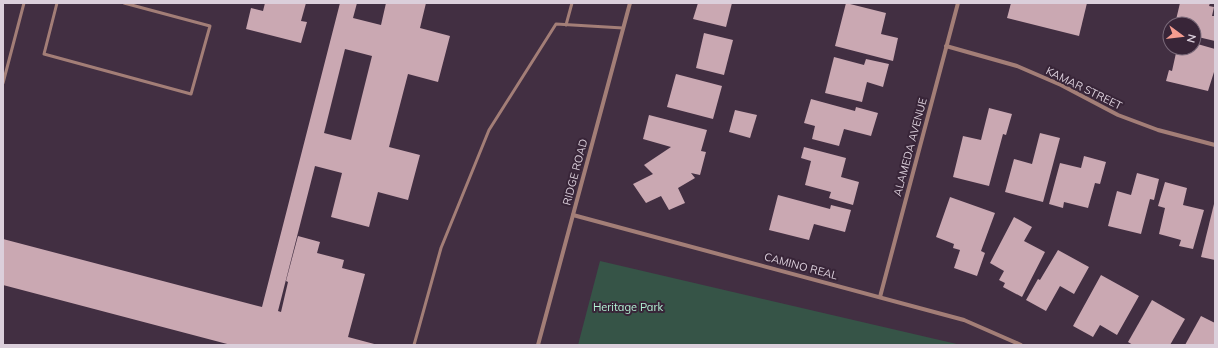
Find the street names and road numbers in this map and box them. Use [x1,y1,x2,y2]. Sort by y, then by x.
street label: KAMAR STREET [1044,63,1125,113]
street label: ALAMEDA AVENUE [890,96,930,198]
street label: RIDGE ROAD [559,137,591,207]
street label: CAMINO REAL [763,249,839,283]

